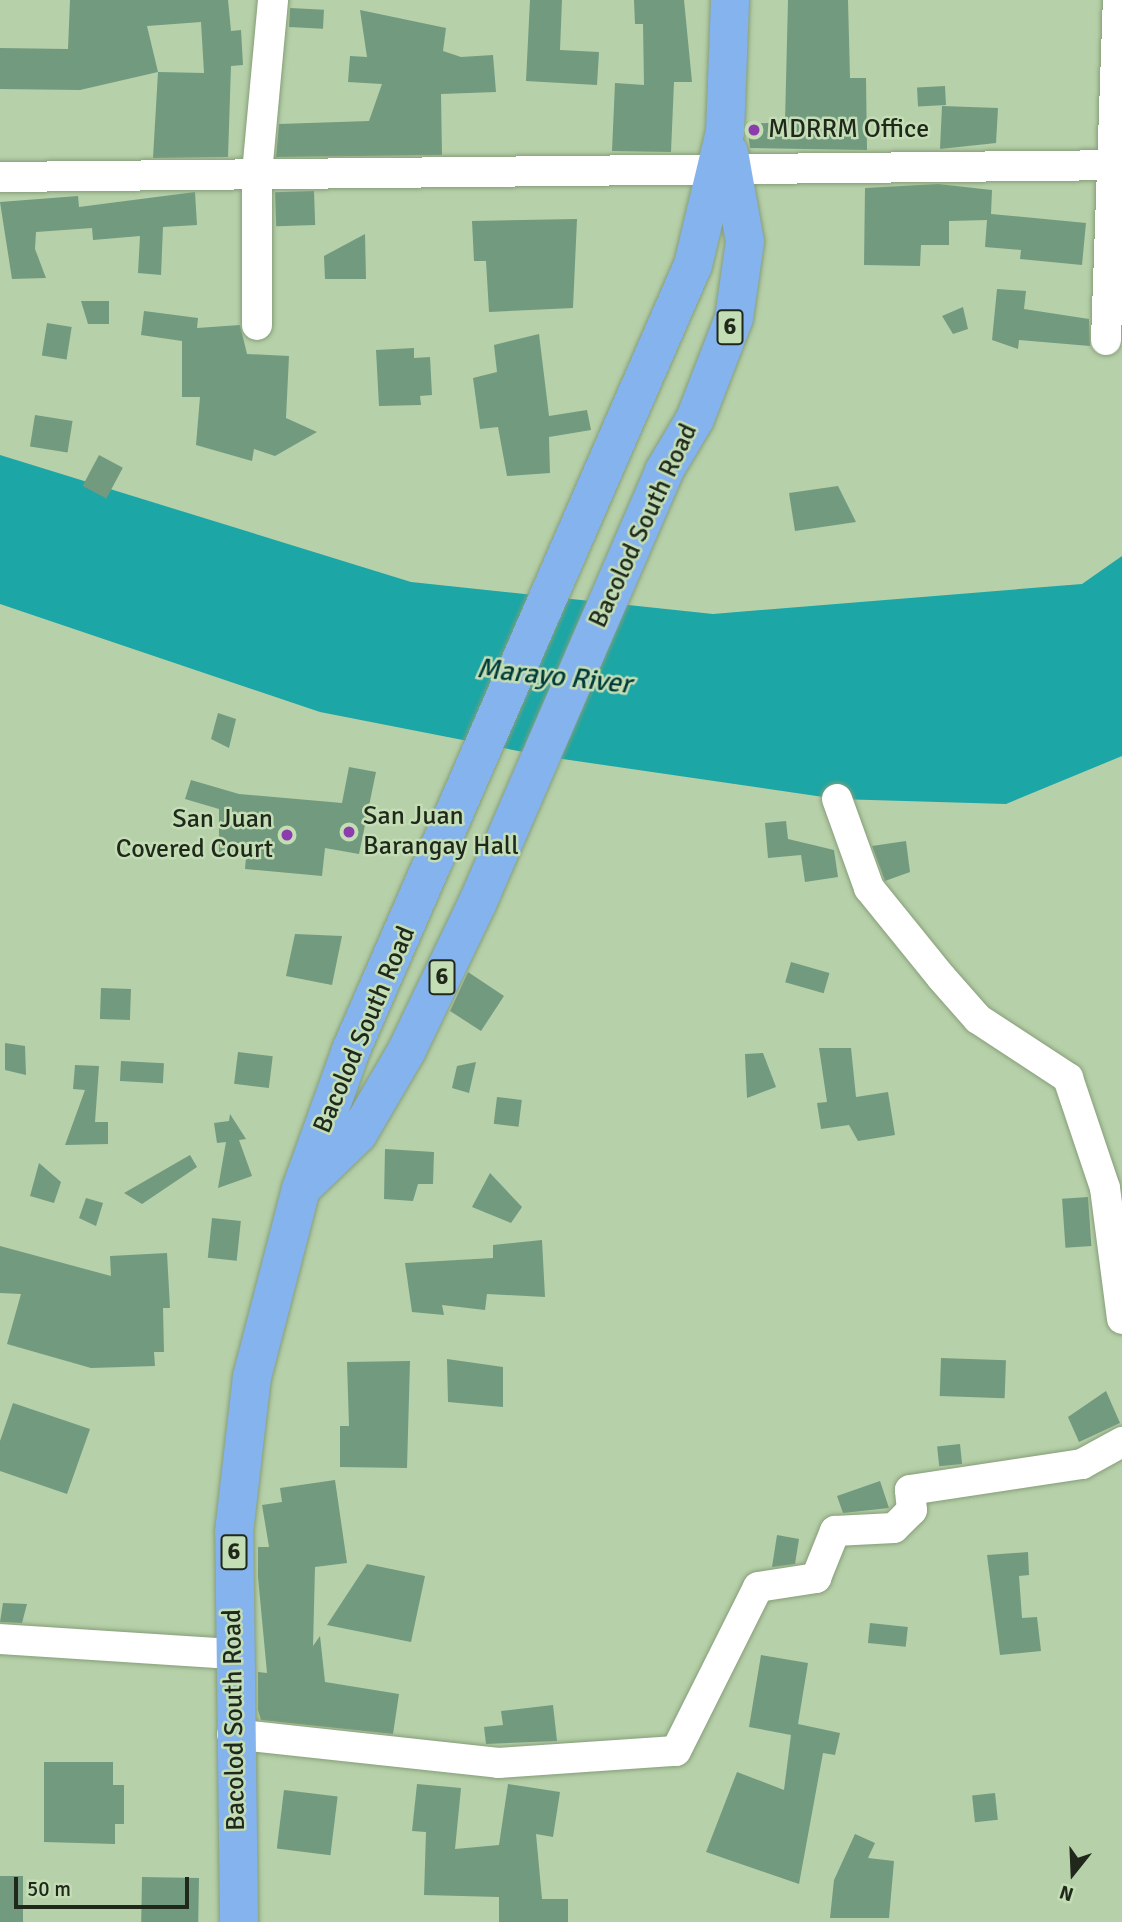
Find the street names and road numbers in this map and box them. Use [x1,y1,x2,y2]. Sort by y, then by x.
road number: 6 [716,306,744,348]
street label: Bacolod South Road [583,419,705,633]
street label: Bacolod South Road [307,922,423,1138]
road number: 6 [428,957,456,998]
road number: 6 [220,1532,248,1572]
street label: Bacolod South Road [217,1609,253,1831]

